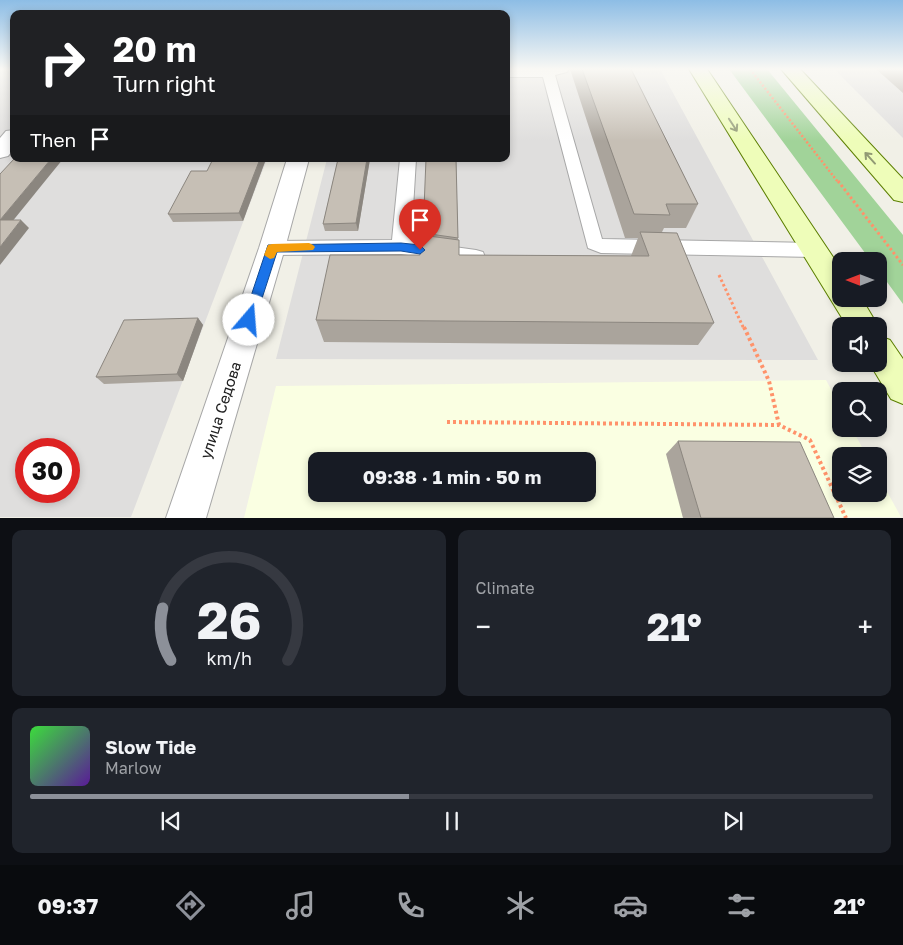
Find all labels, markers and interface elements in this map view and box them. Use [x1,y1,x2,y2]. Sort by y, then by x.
text: 20 m [113,28,196,70]
icon: right [30,30,95,95]
text: Turn right [113,70,216,97]
one-way arrow [729,117,739,131]
icon: arrive [86,125,114,153]
text: Then [30,128,76,151]
one-way arrow [864,151,876,164]
pin [399,199,441,250]
icon: arrive [406,206,434,234]
north arrow [832,252,888,308]
map controls [832,252,887,502]
position arrow [222,293,274,345]
button: sound [832,317,887,372]
street label: улица Седова [196,359,244,461]
button: search [832,382,887,437]
speed limit sign: 30 [15,438,80,503]
button: layers [832,447,887,502]
text: 09:38 · 1 min · 50 m [363,465,541,488]
text: Climate [476,578,535,598]
text: 26 [196,588,261,650]
text: 21° [647,604,702,649]
text: − [476,610,491,643]
text: + [858,610,873,643]
text: km/h [206,647,251,669]
text: Slow Tide [105,735,196,758]
text: Marlow [105,758,161,778]
icon: previous [157,807,185,835]
icon: pause [438,807,466,835]
icon: next [719,807,747,835]
icon: directions [173,888,208,923]
icon: music [283,888,318,923]
icon: phone [393,888,428,923]
icon: climate [503,888,538,923]
icon: car [613,888,648,923]
icon: filters [724,888,759,923]
text: 09:37 [38,892,98,919]
text: 21° [834,892,865,919]

